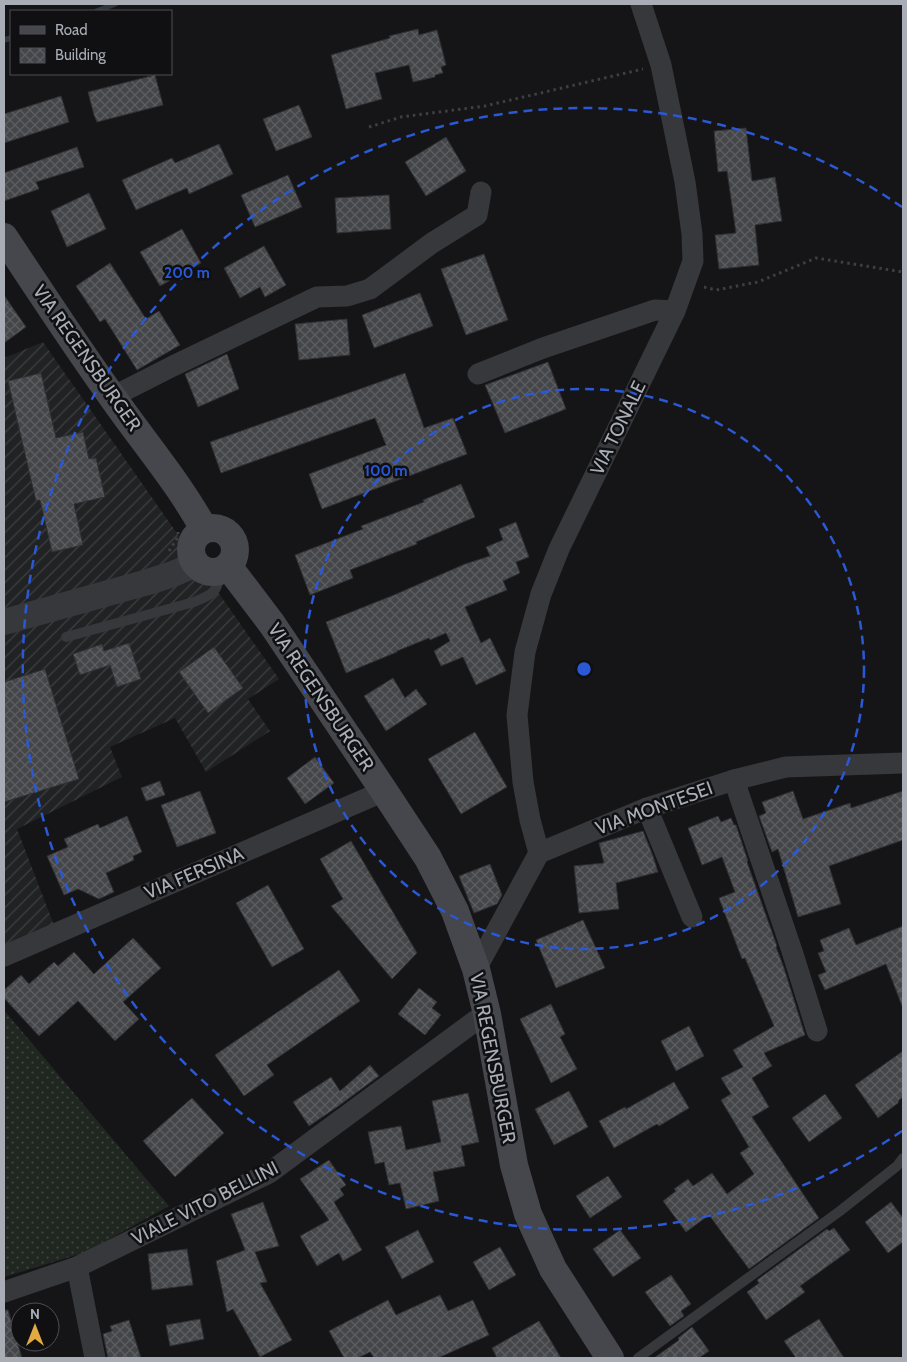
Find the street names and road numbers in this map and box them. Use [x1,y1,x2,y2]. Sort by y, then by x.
street label: VIA REGENSBURGER [28,280,146,436]
street label: VIA TONALE [585,377,651,479]
street label: VIA REGENSBURGER [263,619,379,776]
street label: VIA MONTESEI [592,776,716,840]
street label: VIA FERSINA [141,842,247,904]
street label: VIA REGENSBURGER [465,971,521,1146]
street label: VIALE VITO BELLINI [128,1156,282,1250]

